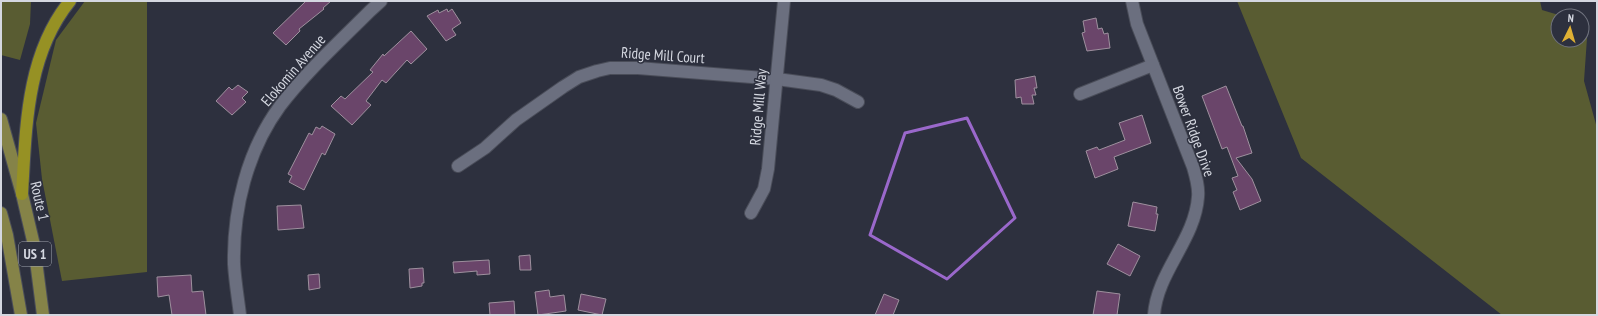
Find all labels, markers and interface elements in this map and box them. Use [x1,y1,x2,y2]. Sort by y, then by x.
north arrow [1550,8,1590,48]
text: N [1567,11,1574,25]
street label: Elokomin Avenue [257,30,329,110]
street label: Ridge Mill Court [621,43,705,67]
street label: Ridge Mill Way [745,68,771,146]
street label: Bower Ridge Drive [1169,83,1219,179]
street label: Route 1 [26,179,54,223]
road number: US 1 [19,242,51,266]

